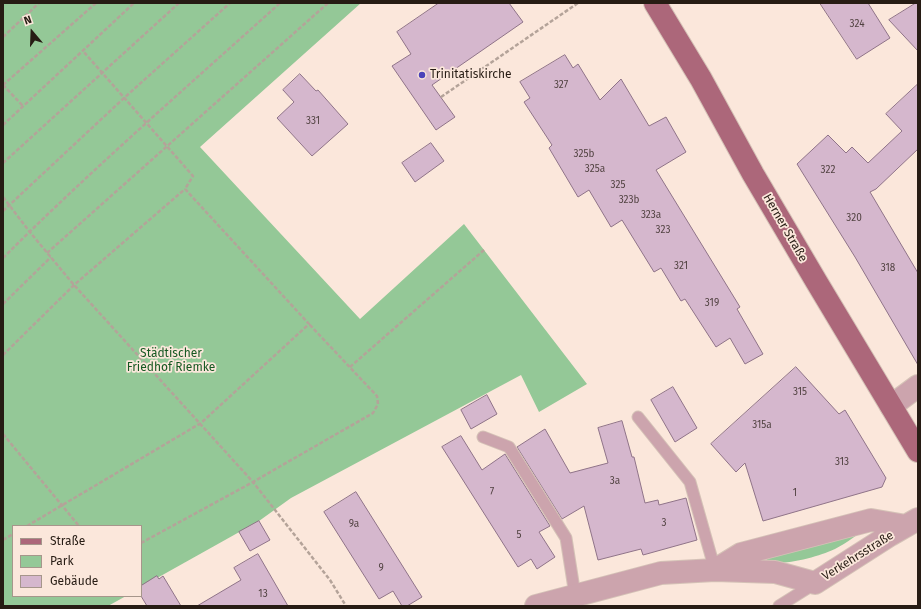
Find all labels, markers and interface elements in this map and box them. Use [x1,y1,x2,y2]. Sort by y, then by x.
north arrow [12,12,52,52]
text: N [22,13,33,28]
house number: 324 [850,18,864,30]
place label: Trinitatiskirche [430,68,511,82]
marker: Trinitatiskirche [417,70,427,80]
house number: 327 [554,79,568,91]
house number: 331 [306,115,320,127]
house number: 325b [574,148,594,160]
house number: 325a [585,163,605,175]
house number: 322 [821,164,835,176]
house number: 325 [611,179,625,191]
street label: Herner Straße [760,191,810,265]
house number: 323b [619,194,639,206]
house number: 323a [641,209,661,221]
house number: 320 [846,212,862,224]
house number: 323 [656,224,670,236]
house number: 321 [674,260,688,272]
house number: 318 [881,262,895,274]
house number: 319 [705,297,719,309]
park label: Städtischer Friedhof Riemke [127,347,215,375]
house number: 315 [793,386,807,398]
house number: 315a [752,419,772,431]
house number: 313 [835,456,849,468]
house number: 3a [610,475,620,487]
house number: 7 [490,486,494,498]
house number: 1 [793,487,797,499]
house number: 3 [662,517,666,529]
house number: 9a [349,518,359,530]
legend [12,525,142,597]
street label: Verkehrsstraße [820,528,896,584]
house number: 5 [516,529,522,541]
text: Straße [50,534,85,548]
text: Park [50,554,74,568]
house number: 9 [378,562,384,574]
text: Gebäude [50,574,98,588]
house number: 13 [258,588,268,600]

